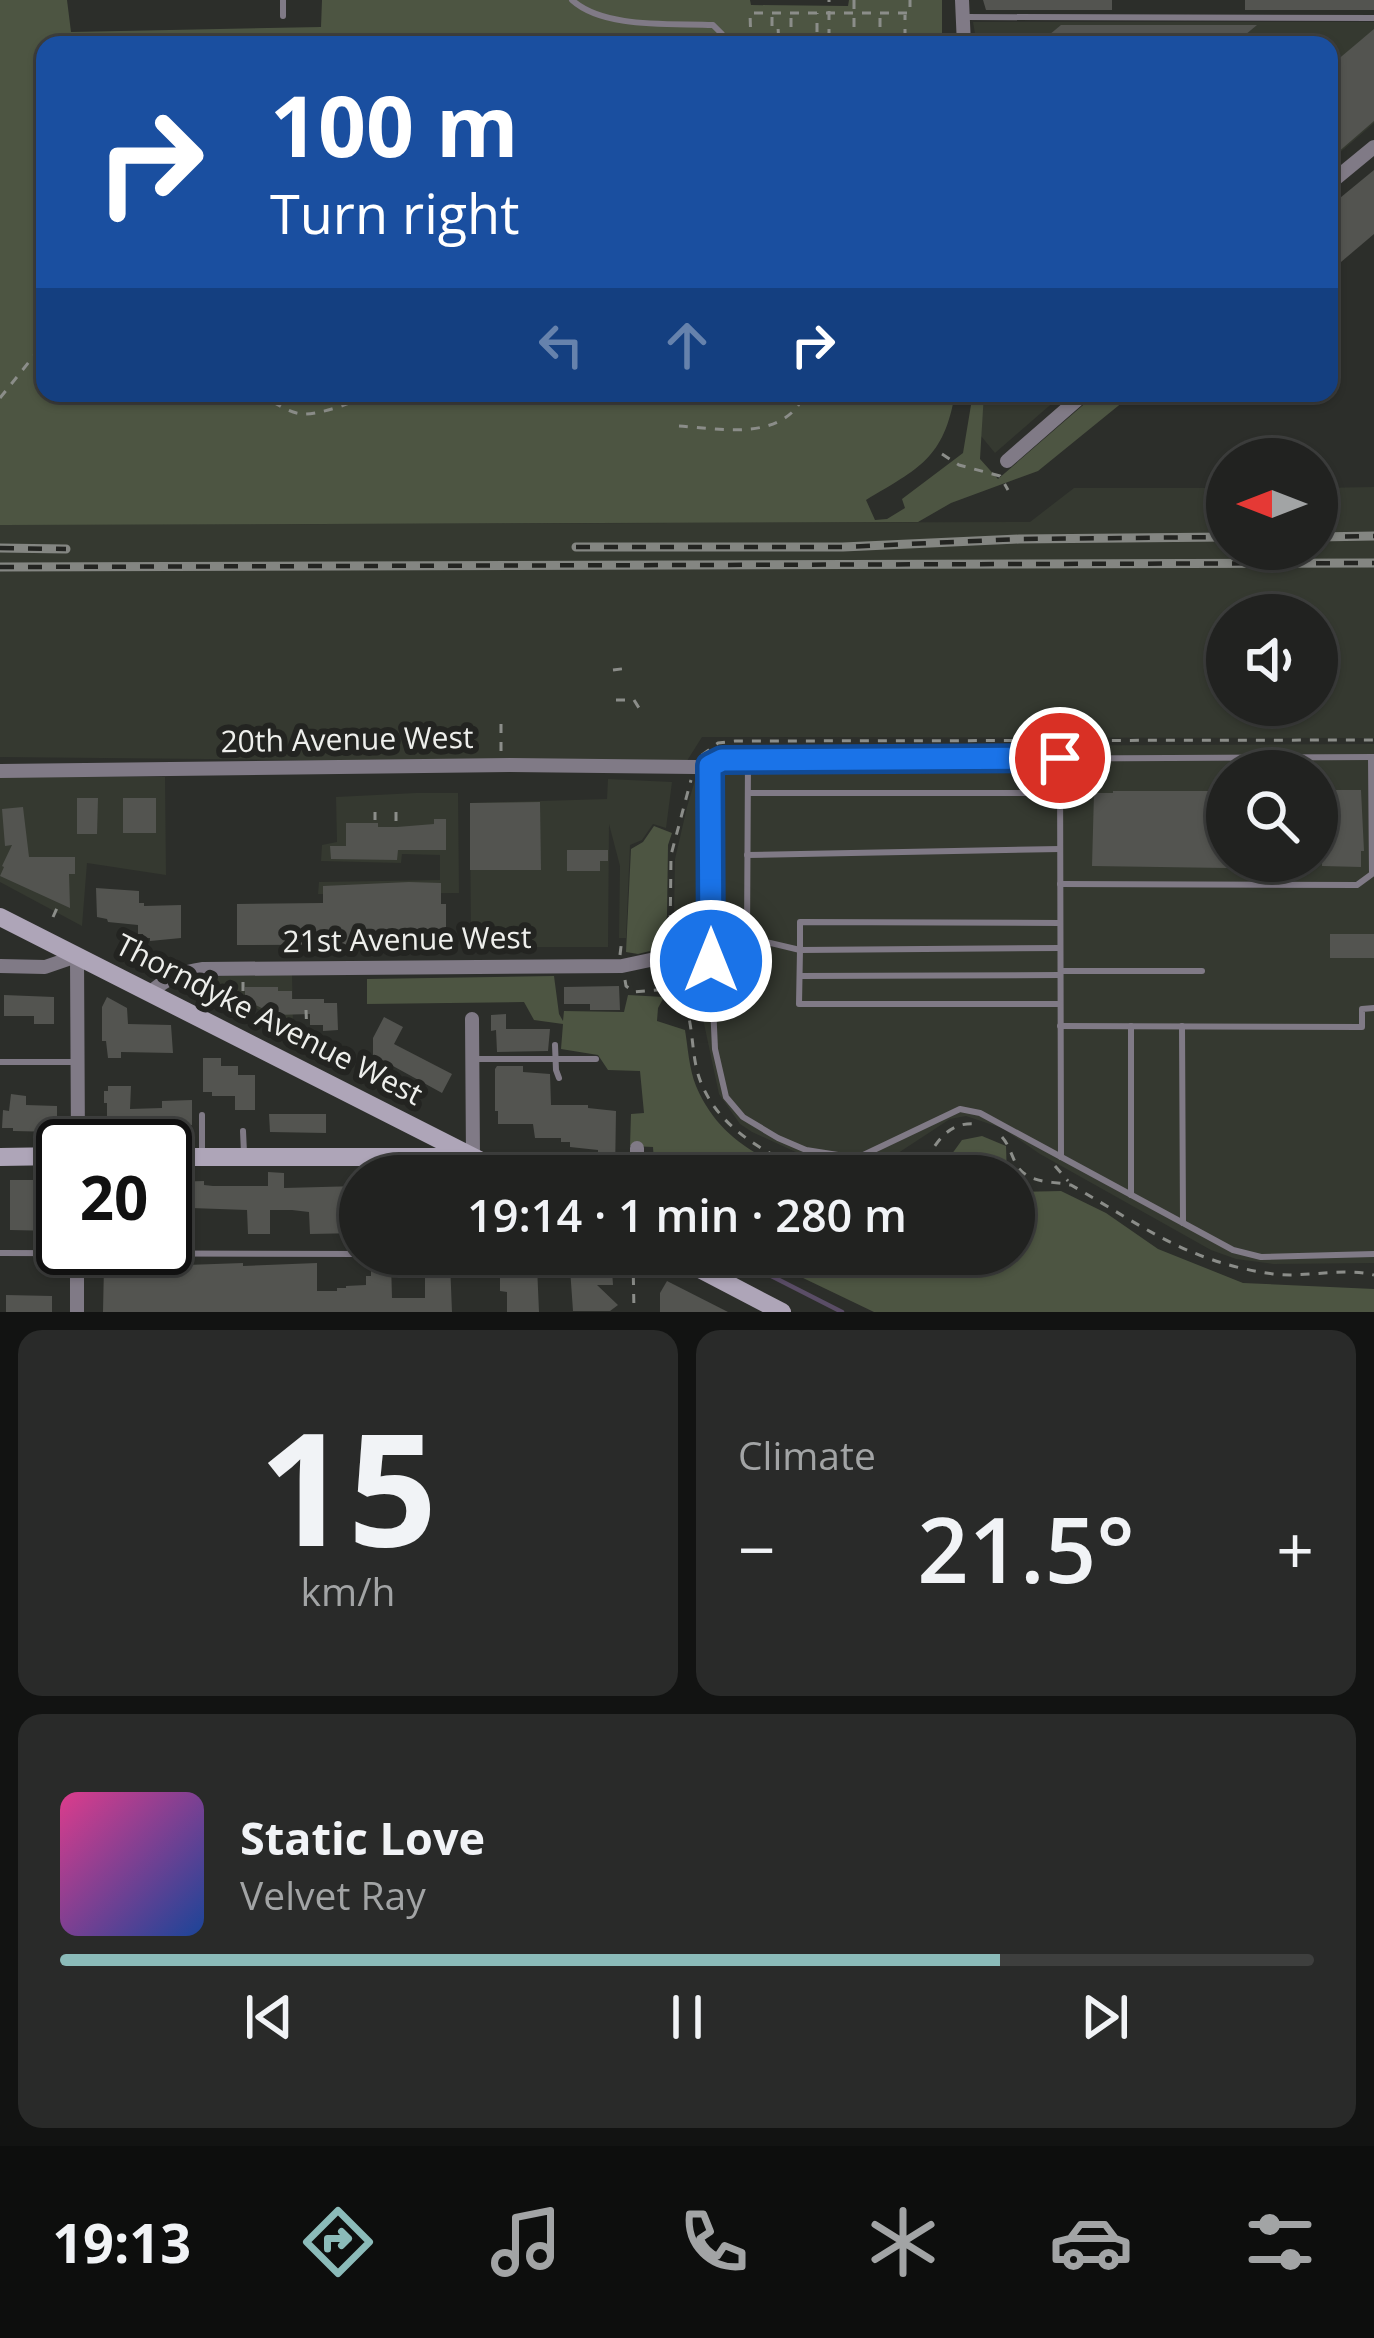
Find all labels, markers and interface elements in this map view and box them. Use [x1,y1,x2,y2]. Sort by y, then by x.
text: 100 m [270,67,518,182]
icon: right [72,84,228,240]
text: Turn right [270,176,519,250]
icon: left [528,312,594,378]
icon: ahead [654,312,720,378]
icon: right [780,312,846,378]
north arrow [1206,438,1338,570]
map controls [1206,438,1338,882]
button: sound [1206,594,1338,726]
pin [1009,707,1111,809]
street label: 20th Avenue West [220,716,474,761]
icon: arrive [1027,725,1093,791]
button: search [1206,750,1338,882]
position arrow [648,898,774,1024]
street label: 21st Avenue West [282,916,532,961]
street label: Thorndyke Avenue West [109,923,430,1114]
speed limit sign: 20 [36,1119,192,1275]
text: 19:14 · 1 min · 280 m [467,1184,907,1245]
text: 15 [259,1379,437,1592]
text: Climate [738,1428,876,1481]
text: 21.5° [917,1487,1135,1609]
text: − [738,1503,776,1593]
text: + [1276,1503,1314,1593]
text: km/h [301,1564,395,1617]
text: Static Love [240,1807,485,1868]
text: Velvet Ray [240,1868,426,1921]
icon: previous [236,1984,302,2050]
icon: pause [654,1984,720,2050]
icon: next [1072,1984,1138,2050]
icon: directions [296,2200,380,2284]
icon: music [484,2200,568,2284]
icon: phone [672,2200,756,2284]
icon: climate [861,2200,945,2284]
icon: car [1049,2200,1133,2284]
icon: filters [1238,2200,1322,2284]
text: 19:13 [52,2205,191,2279]

